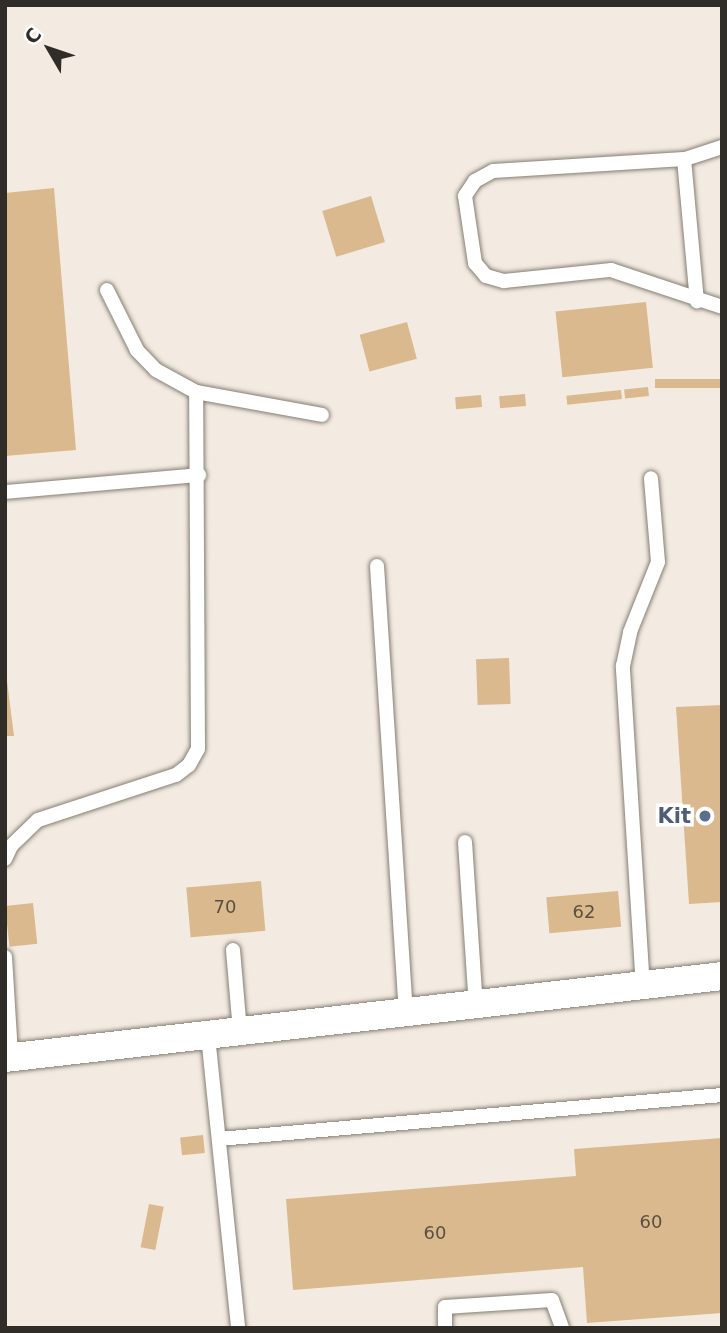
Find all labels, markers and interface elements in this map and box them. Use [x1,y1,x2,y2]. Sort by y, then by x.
north arrow [14,14,84,84]
text: С [20,23,46,48]
place label: Kit [657,803,691,829]
marker: Kit [697,808,713,824]
house number: 70 [214,896,236,918]
house number: 62 [573,901,595,923]
house number: 60 [640,1211,662,1233]
house number: 60 [424,1222,446,1244]

